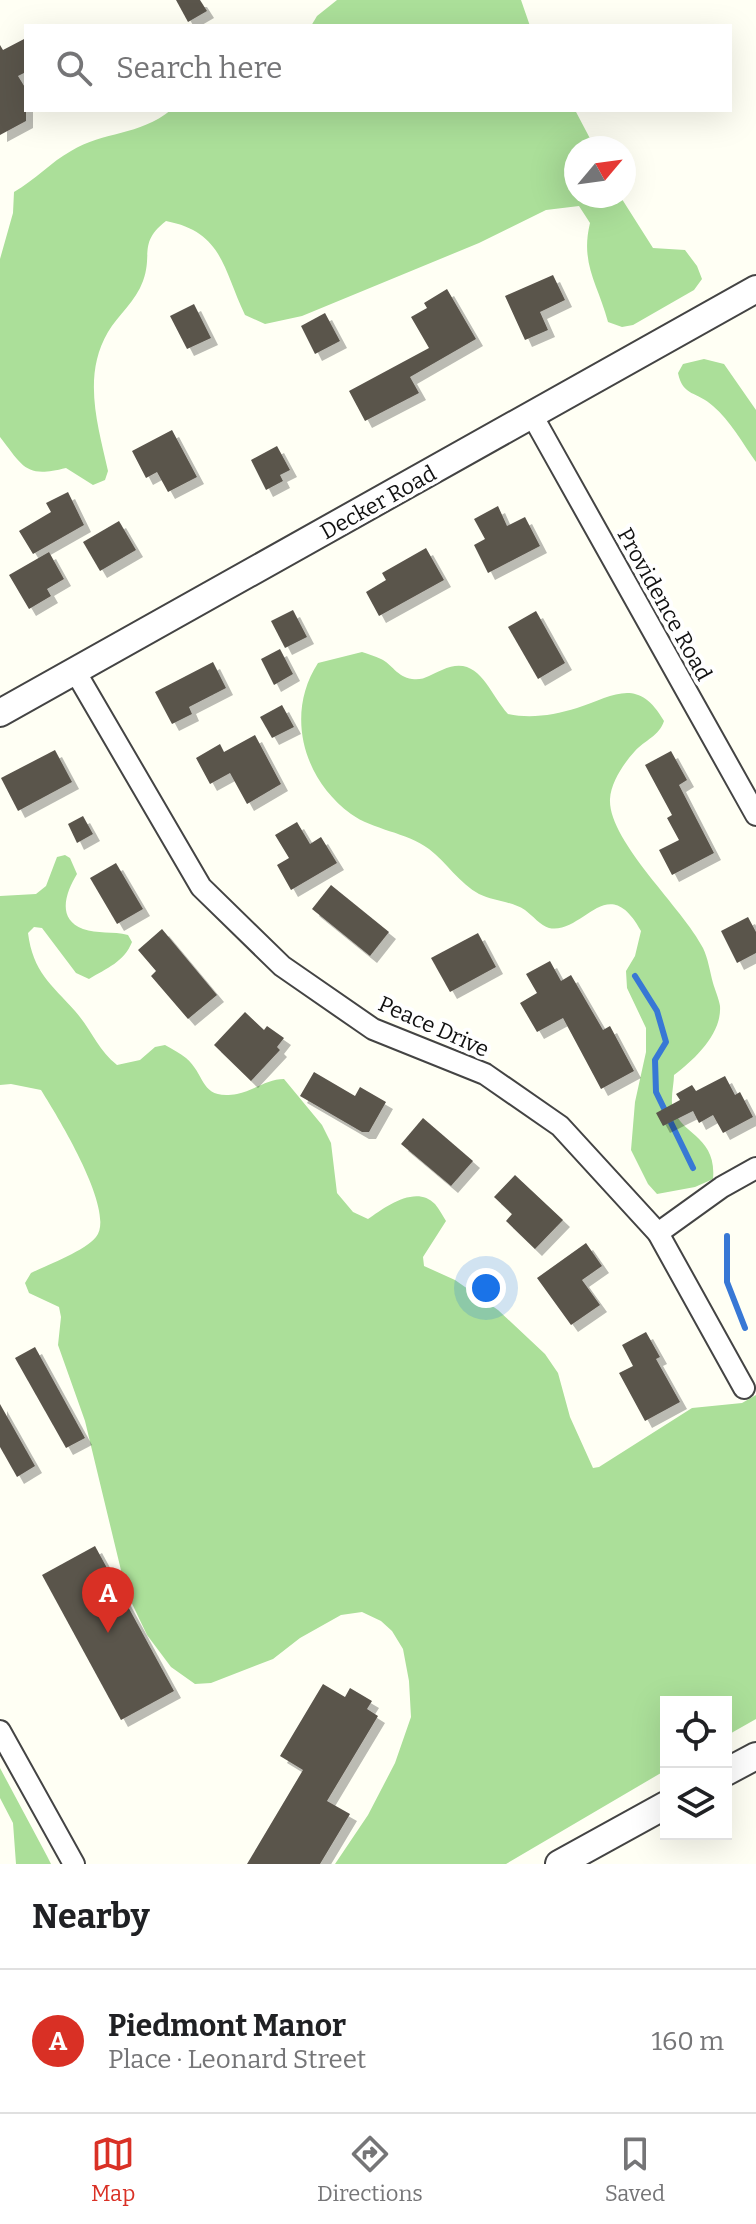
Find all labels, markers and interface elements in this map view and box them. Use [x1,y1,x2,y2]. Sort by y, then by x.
search box [24,24,732,112]
icon: search [52,46,96,90]
text: Search here [116,50,283,86]
north arrow [564,136,636,208]
street label: Decker Road [316,460,441,545]
street label: Providence Road [611,523,718,685]
street label: Peace Drive [374,990,493,1063]
your location [466,1268,506,1308]
pin: A [82,1567,134,1633]
map controls [660,1696,732,1840]
button: locate [660,1696,732,1768]
button: layers [660,1768,732,1840]
text: Nearby [32,1896,150,1937]
text: Piedmont Manor [108,2008,346,2044]
text: A [49,2026,67,2057]
text: 160 m [652,2026,724,2057]
text: Place · Leonard Street [108,2044,366,2075]
tab: Map [91,2132,135,2207]
tab: Directions [317,2132,423,2207]
tab: Saved [605,2132,665,2207]

